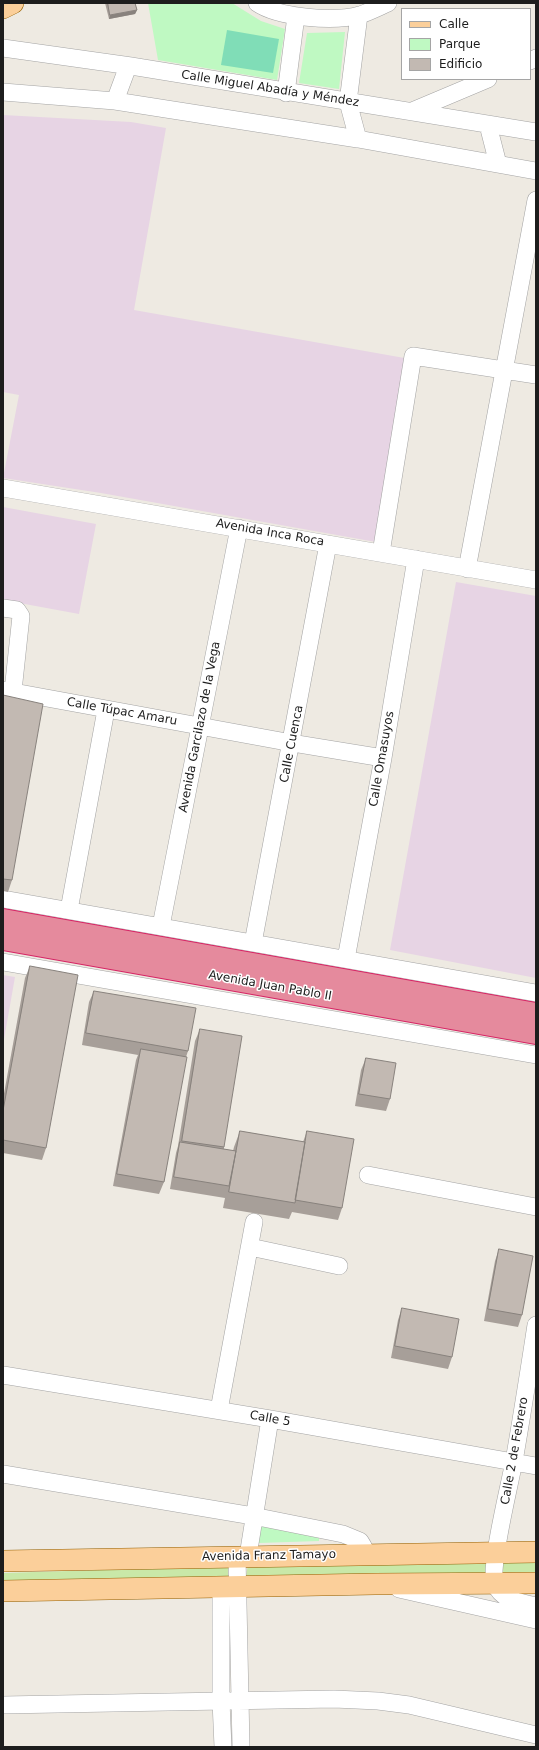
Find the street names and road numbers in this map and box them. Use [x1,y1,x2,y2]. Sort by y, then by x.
street label: Calle Miguel Abadía y Méndez [180,68,360,110]
street label: Avenida Inca Roca [215,516,325,550]
street label: Avenida Garcilazo de la Vega [176,640,224,814]
street label: Calle Túpac Amaru [66,695,178,729]
street label: Calle Cuenca [277,704,307,784]
street label: Calle Omasuyos [367,710,397,808]
street label: Avenida Juan Pablo II [207,968,333,1004]
street label: Calle 2 de Febrero [498,1396,532,1506]
street label: Calle 5 [248,1408,292,1430]
street label: Avenida Franz Tamayo [202,1548,336,1564]

